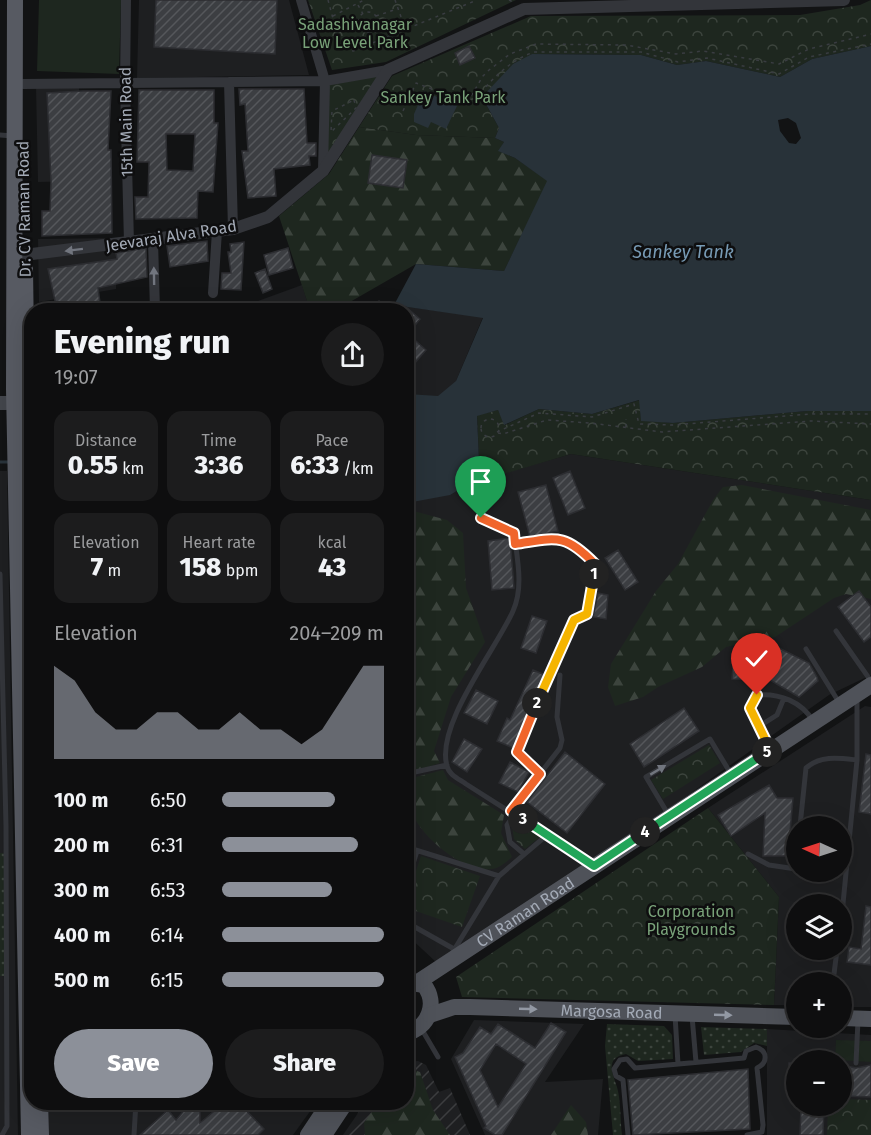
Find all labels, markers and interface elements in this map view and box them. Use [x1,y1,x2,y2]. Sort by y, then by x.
park label: Sadashivanagar Low Level Park [298,15,413,52]
street label: 15th Main Road [116,67,136,177]
park label: Sankey Tank Park [380,88,506,107]
street label: Dr. CV Raman Road [13,141,35,277]
street label: Jeevaraj Alva Road [104,216,238,256]
water label: Sankey Tank [631,241,734,263]
one-way arrow [65,245,84,254]
one-way arrow [149,266,159,285]
text: Evening run [54,322,230,362]
button: share [321,323,384,386]
text: 19:07 [54,365,98,389]
text: Distance [75,431,137,450]
text: Time [201,431,237,450]
text: Pace [315,431,349,450]
text: 0.55 [68,450,118,481]
text: 3:36 [195,450,243,481]
text: 6:33 [290,450,339,481]
pin [455,456,506,518]
text: km [118,459,144,478]
text: /km [339,459,374,478]
icon: arrive [464,465,497,498]
text: Elevation [72,533,140,552]
text: Heart rate [183,533,255,552]
text: kcal [318,533,346,552]
text: 7 [91,552,103,583]
text: 158 [180,552,221,583]
text: 43 [318,552,346,583]
pin: 1 [579,559,609,589]
text: m [103,561,121,580]
text: bpm [221,561,258,580]
text: 1 [590,564,598,583]
text: Elevation [54,621,138,645]
text: 204–209 m [289,621,384,645]
pin [731,633,782,695]
icon: check [740,642,773,675]
pin: 2 [522,688,552,718]
text: 2 [533,693,541,712]
pin: 5 [752,737,782,767]
text: 5 [763,742,771,761]
one-way arrow [650,765,667,775]
text: 100 m [54,788,108,812]
text: 6:50 [150,788,187,812]
pin: 3 [508,804,538,834]
text: 3 [519,809,527,828]
north arrow [786,816,852,882]
map controls [786,816,852,1116]
pin: 4 [630,817,660,847]
text: 4 [640,822,650,841]
text: 200 m [54,833,109,857]
text: 6:31 [150,833,184,857]
street label: CV Raman Road [472,873,578,951]
text: 300 m [54,878,109,902]
text: 6:53 [150,878,185,902]
button: layers [786,894,852,960]
park label: Corporation Playgrounds [646,902,736,939]
text: 400 m [54,923,110,947]
text: 6:14 [150,923,184,947]
text: 500 m [54,968,110,992]
text: 6:15 [150,968,183,992]
button: + [786,972,852,1038]
street label: Margosa Road [560,1000,663,1022]
one-way arrow [519,1004,538,1013]
one-way arrow [714,1010,733,1019]
button: Save [54,1029,213,1098]
button: Share [225,1029,384,1098]
button: − [786,1050,852,1116]

